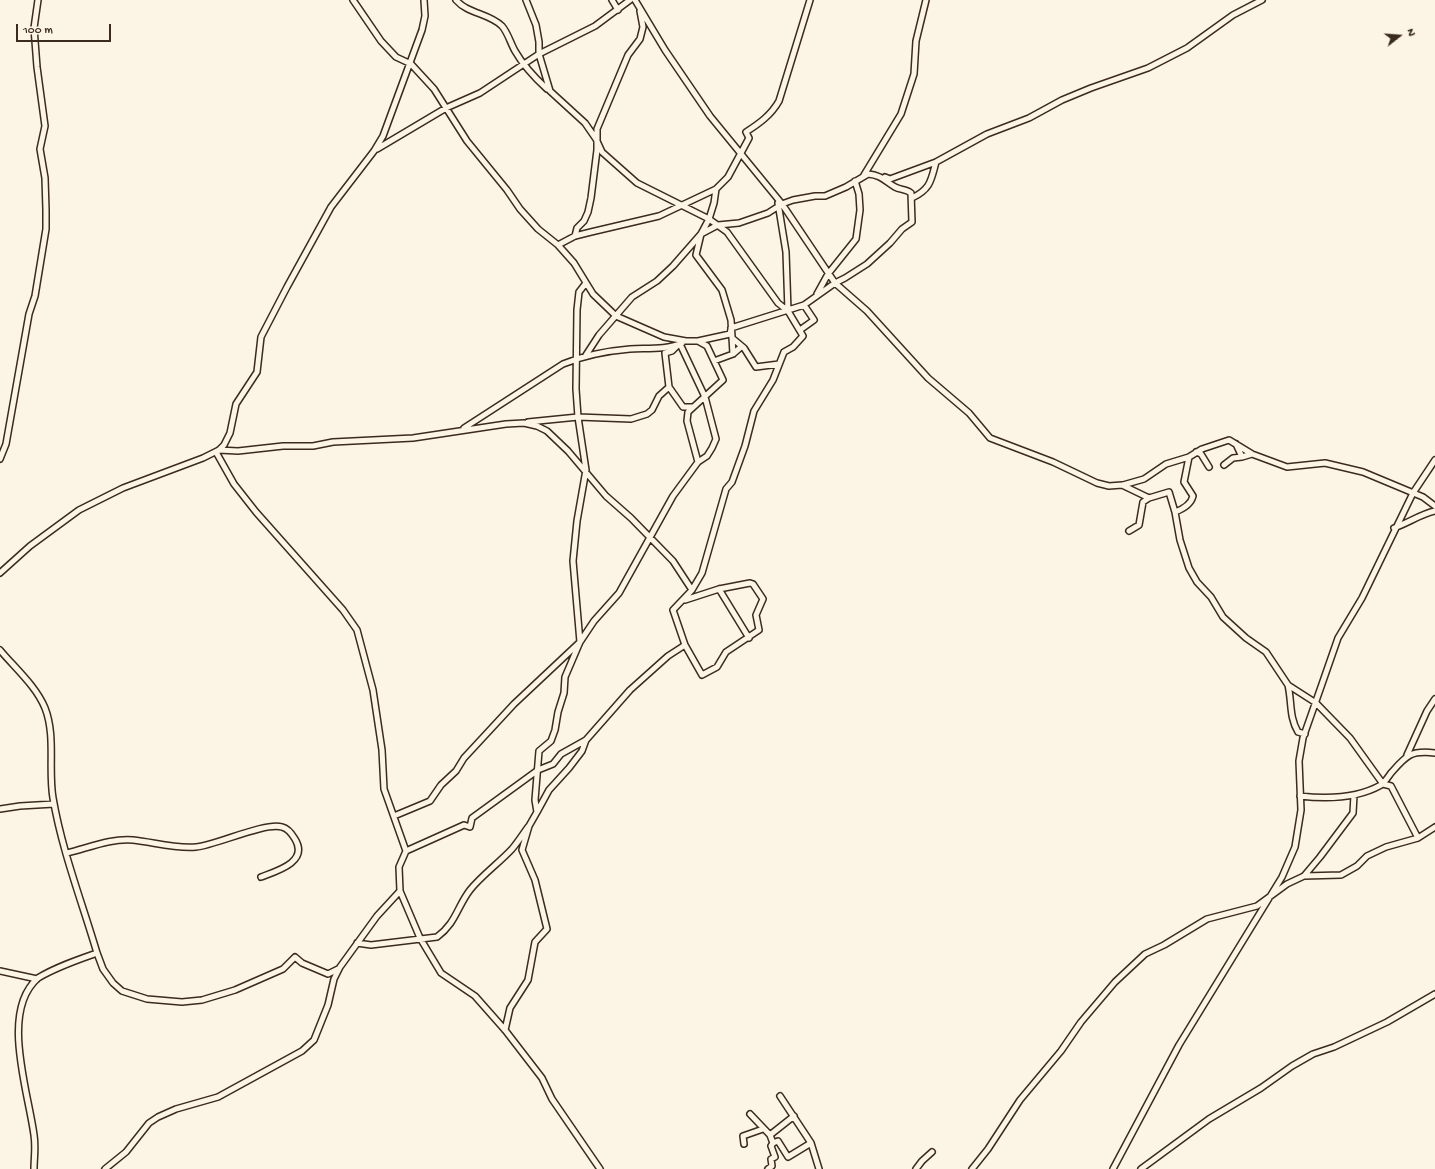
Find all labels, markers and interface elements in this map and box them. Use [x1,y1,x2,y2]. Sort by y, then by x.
scale bar [18,16,113,42]
north arrow [1379,16,1419,56]
text: 100 m [23,24,53,38]
text: N [1404,27,1417,38]

